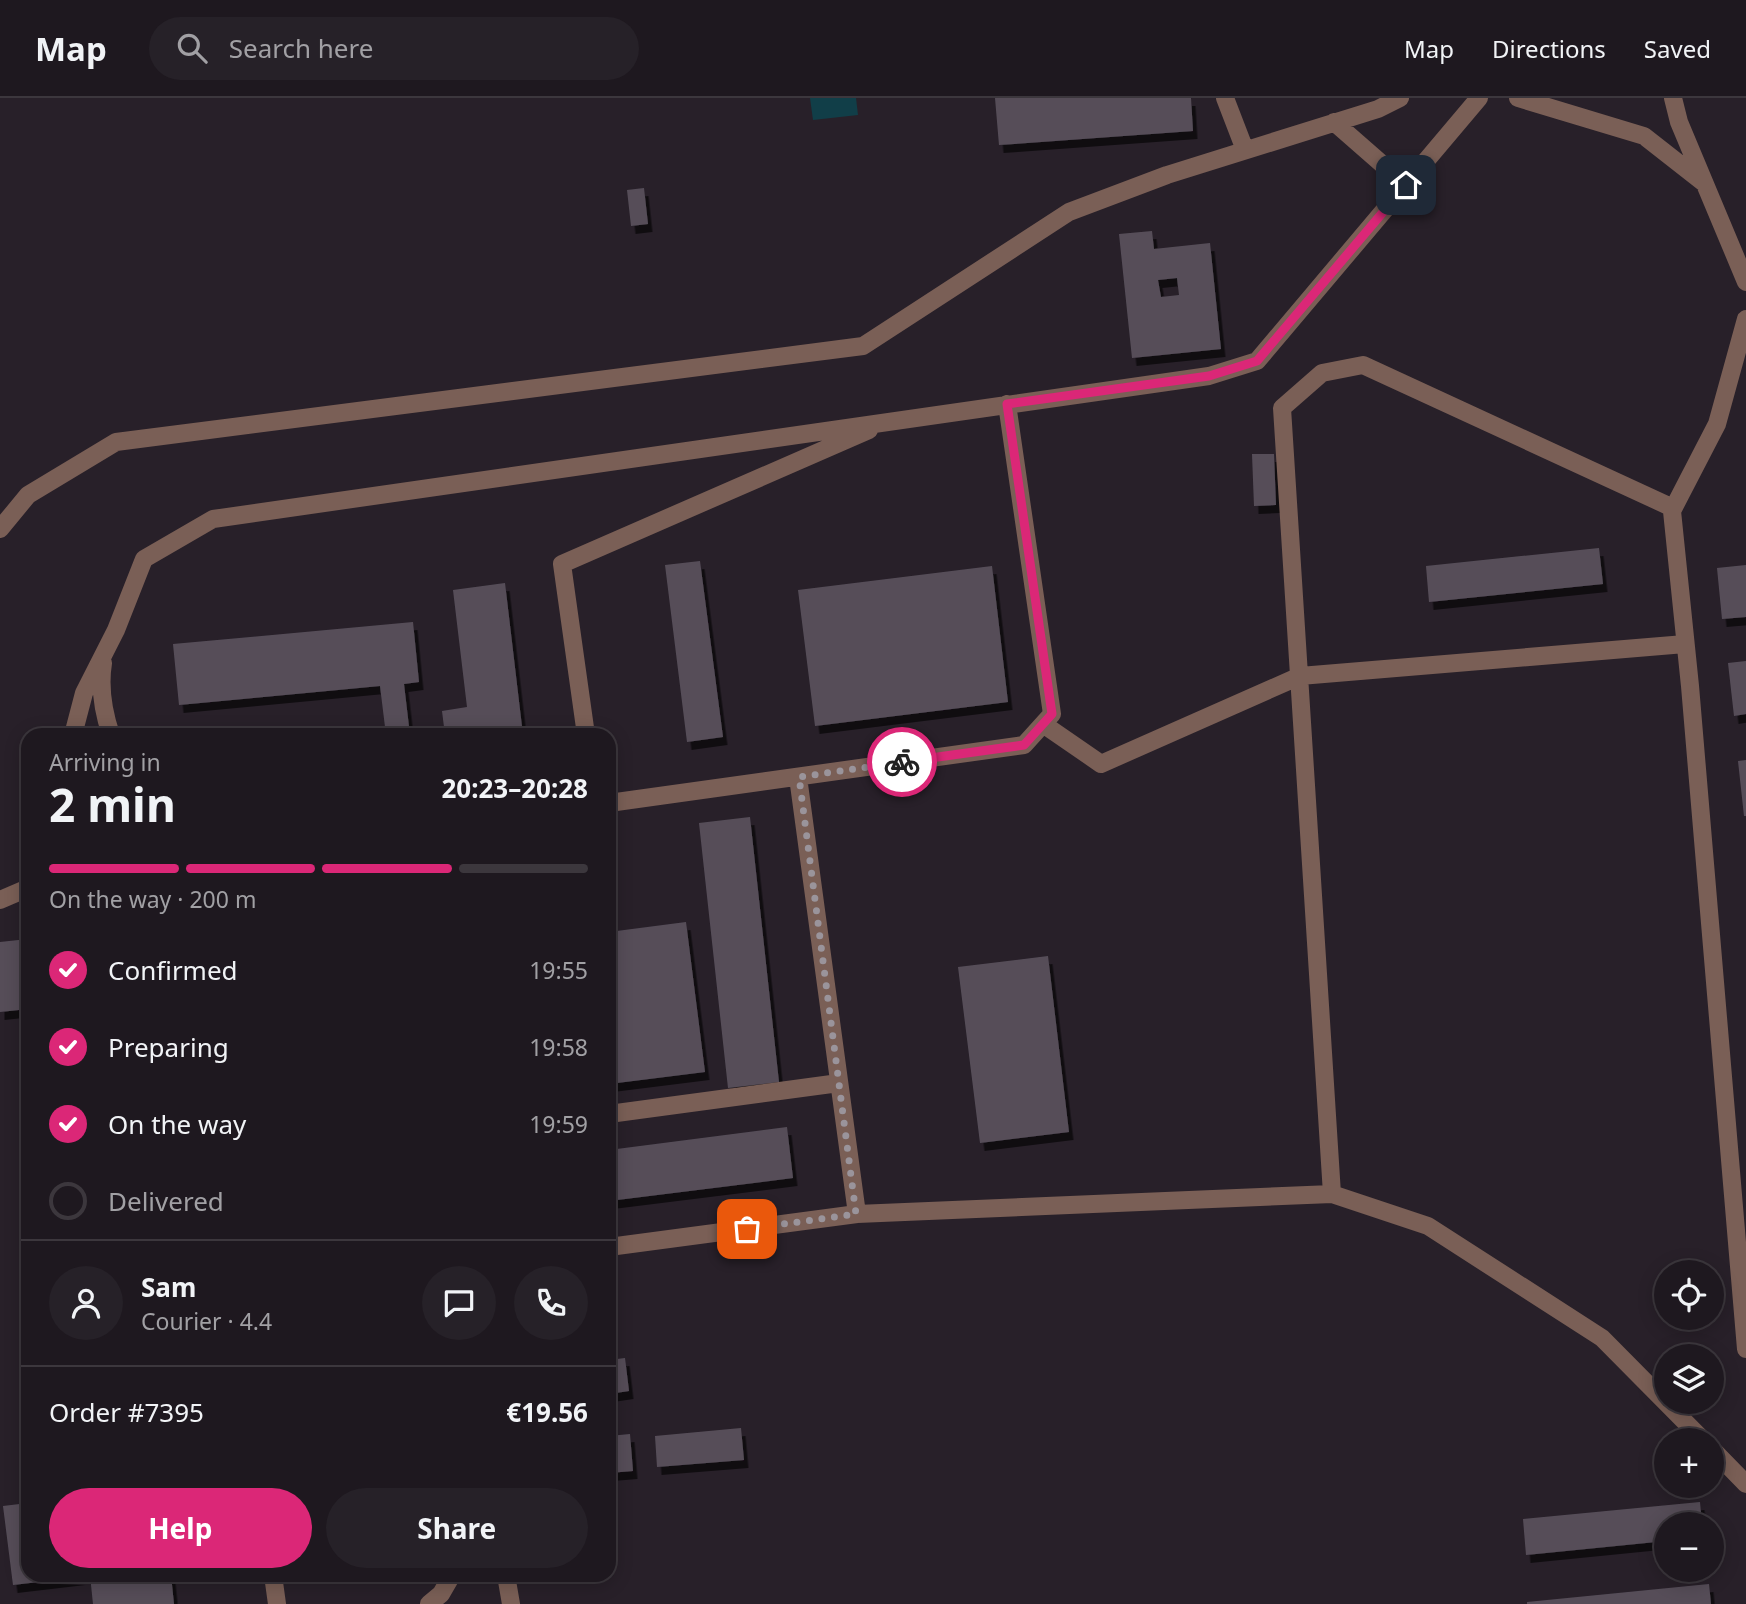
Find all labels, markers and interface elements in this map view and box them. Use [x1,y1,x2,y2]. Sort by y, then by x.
search box [149,17,639,80]
text: Map [35,26,107,71]
icon: search [173,29,211,67]
text: Search here [229,30,373,66]
text: Map [1404,32,1454,65]
text: Directions [1492,32,1606,65]
text: Saved [1644,32,1711,65]
pin [1376,155,1436,215]
icon: home [1387,166,1425,204]
courier [867,727,937,797]
icon: bike [883,743,921,781]
text: Arriving in [49,746,161,778]
text: 20:23–20:28 [441,770,588,806]
text: 2 min [49,773,176,835]
text: On the way · 200 m [49,883,256,915]
icon: check [49,951,87,989]
text: Confirmed [108,952,238,988]
text: 19:55 [529,954,588,986]
icon: check [49,1028,87,1066]
text: Preparing [108,1029,229,1065]
text: 19:58 [529,1031,588,1063]
icon: check [49,1105,87,1143]
text: On the way [108,1106,246,1142]
text: 19:59 [529,1108,588,1140]
text: Delivered [108,1183,224,1219]
pin [717,1199,777,1259]
icon: bag [728,1210,766,1248]
map controls [1654,1260,1724,1582]
button: locate [1654,1260,1724,1330]
button: person [49,1266,123,1340]
button: chat [422,1266,496,1340]
button: phone [514,1266,588,1340]
text: Sam [141,1269,196,1305]
text: Courier · 4.4 [141,1305,272,1337]
button: layers [1654,1344,1724,1414]
text: Order #7395 [49,1394,204,1430]
text: €19.56 [506,1394,588,1430]
button: + [1654,1428,1724,1498]
button: Help [49,1488,312,1568]
button: Share [326,1488,588,1568]
button: − [1654,1512,1724,1582]

